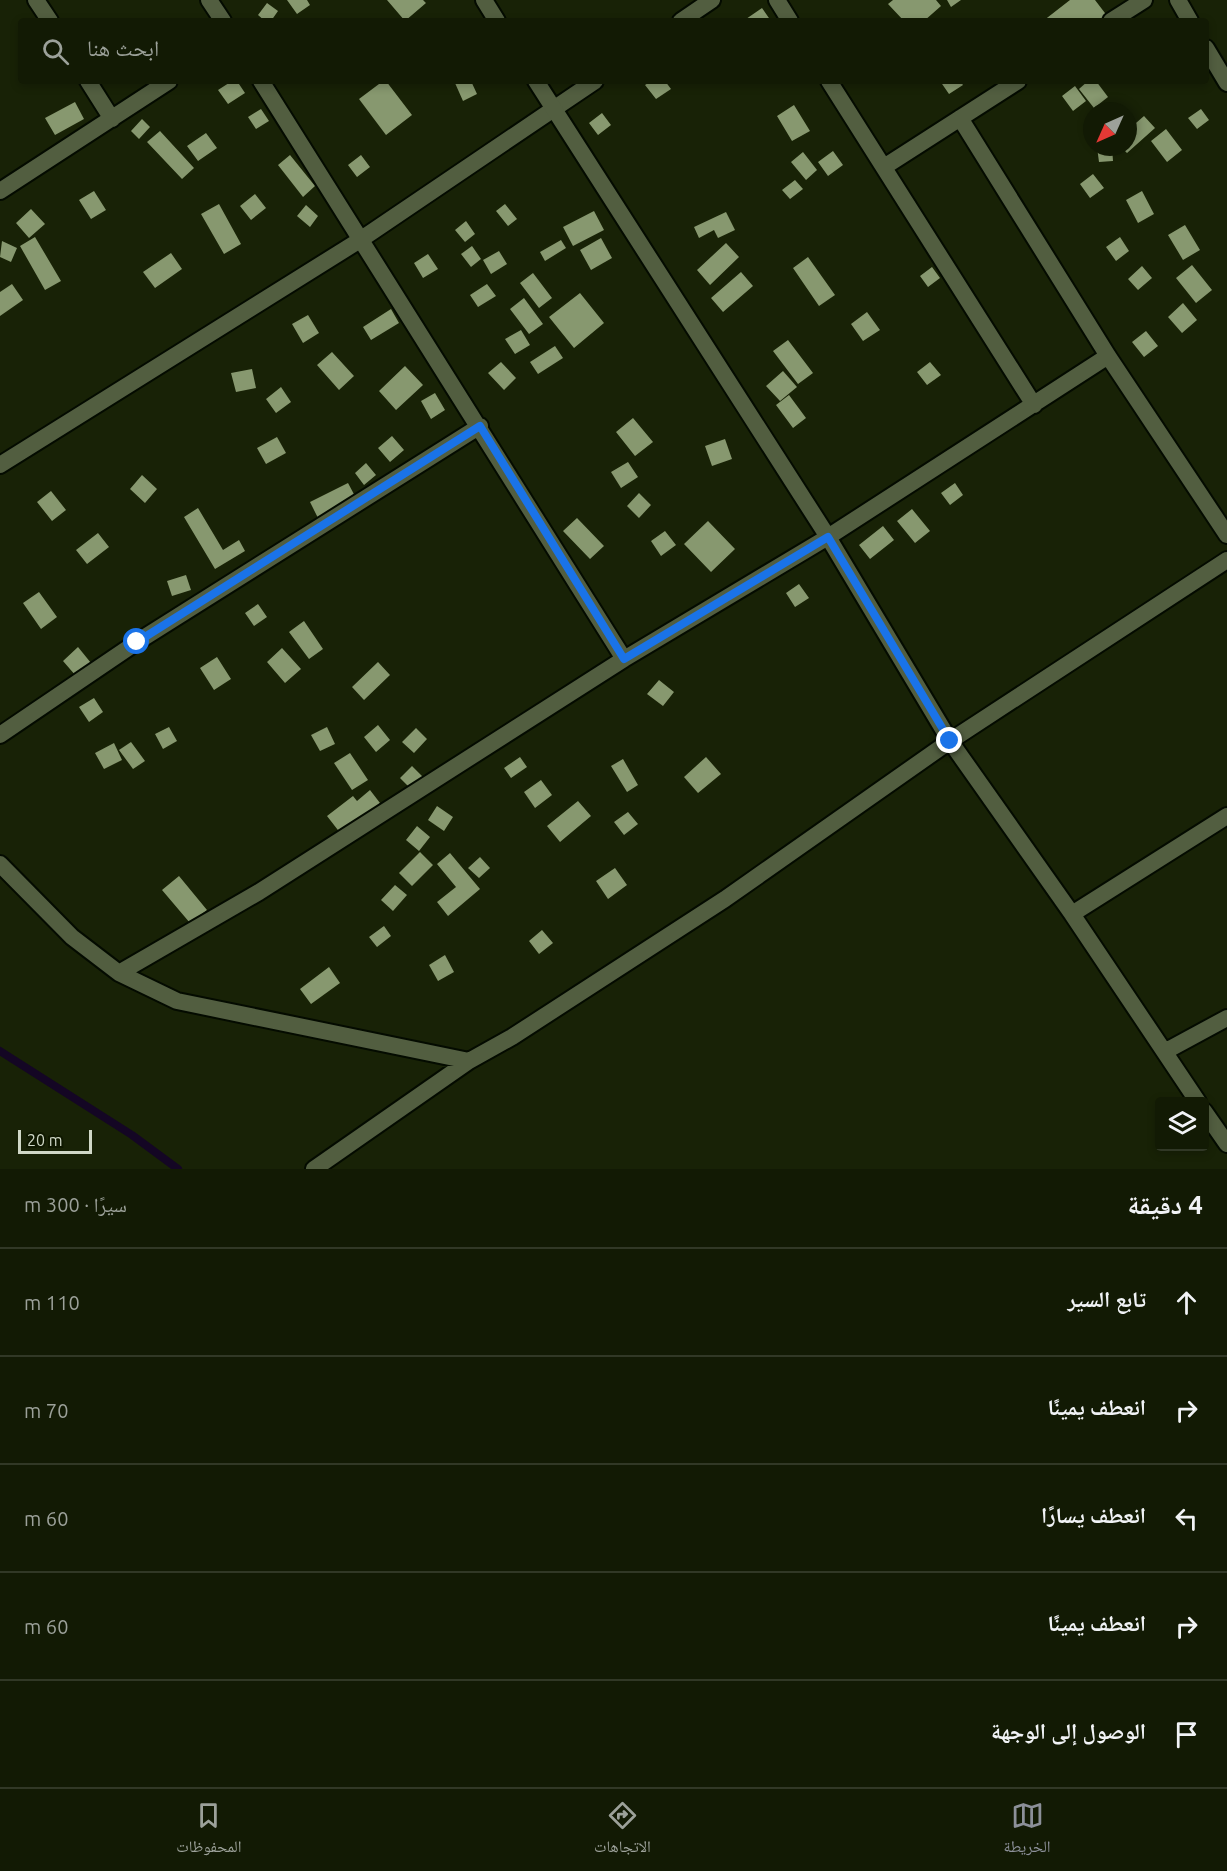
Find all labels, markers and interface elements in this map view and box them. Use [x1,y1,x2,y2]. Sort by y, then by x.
search box [18,18,1209,84]
icon: search [39,35,72,68]
text: ابحث هنا [87,35,159,60]
north arrow [1083,102,1137,156]
route start [123,628,149,654]
route end [936,727,962,753]
map controls [1155,1097,1209,1151]
button: layers [1155,1097,1209,1151]
scale bar [18,1127,92,1154]
text: 20 m [27,1131,63,1149]
text: 4 دقيقة [1128,1190,1203,1219]
text: سيرًا · 300 m [24,1193,127,1216]
text: تابع السير [1067,1286,1146,1311]
icon: ahead [1170,1286,1203,1319]
text: 110 m [24,1291,80,1314]
text: انعطف يمينًا [1047,1394,1146,1419]
icon: right [1170,1394,1203,1427]
text: 70 m [24,1399,68,1422]
text: انعطف يسارًا [1041,1502,1146,1527]
icon: left [1170,1502,1203,1535]
text: 60 m [24,1507,68,1530]
text: انعطف يمينًا [1047,1610,1146,1635]
icon: right [1170,1610,1203,1643]
text: 60 m [24,1615,68,1638]
text: الوصول إلى الوجهة [991,1718,1146,1743]
icon: arrive [1170,1718,1203,1751]
tab: المحفوظات [176,1799,241,1862]
tab: الاتجاهات [594,1799,651,1862]
tab: الخريطة [1004,1799,1051,1862]

